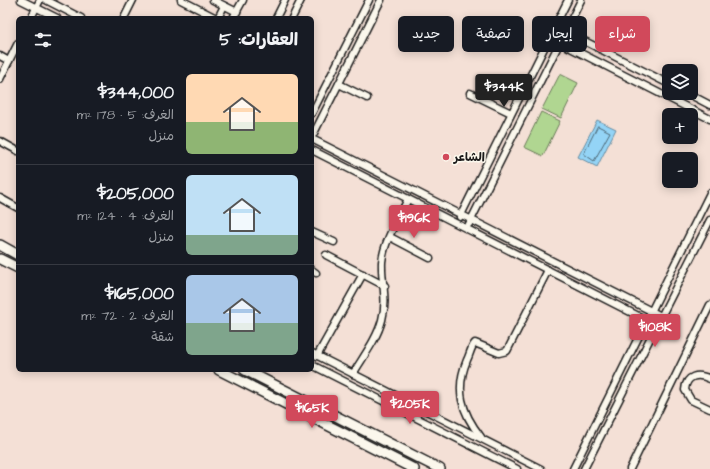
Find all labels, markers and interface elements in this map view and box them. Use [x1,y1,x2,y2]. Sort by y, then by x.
chip: جديد [398,16,454,52]
chip: تصفية [462,16,524,52]
chip: إيجار [532,16,587,52]
chip: شراء [595,16,650,52]
text: العقارات: 5 [219,28,298,52]
icon: filters [32,29,54,51]
map controls [662,64,698,188]
button: layers [662,64,698,100]
pin: $344K [476,74,532,108]
text: $344K [484,78,524,96]
text: $344,000 [98,81,174,105]
icon: home [218,90,266,138]
text: الغرف: 5 · 178 m² [77,106,174,124]
button: + [662,108,698,144]
text: منزل [148,127,174,145]
place label: الشاعر [453,149,485,166]
marker: الشاعر [441,152,451,162]
button: − [662,152,698,188]
text: $205,000 [97,182,174,206]
icon: home [218,191,266,239]
pin: $196K [386,205,442,239]
text: الغرف: 4 · 124 m² [77,207,174,225]
text: $196K [398,209,430,227]
text: منزل [148,228,174,246]
text: $165,000 [104,282,174,306]
icon: home [218,291,266,339]
text: الغرف: 2 · 72 m² [81,307,174,325]
pin: $108K [627,314,683,348]
text: $108K [638,318,672,336]
text: شقة [151,328,174,346]
pin: $205K [382,391,438,425]
pin: $165K [284,395,340,429]
text: $205K [390,395,430,413]
text: $165K [295,399,329,417]

